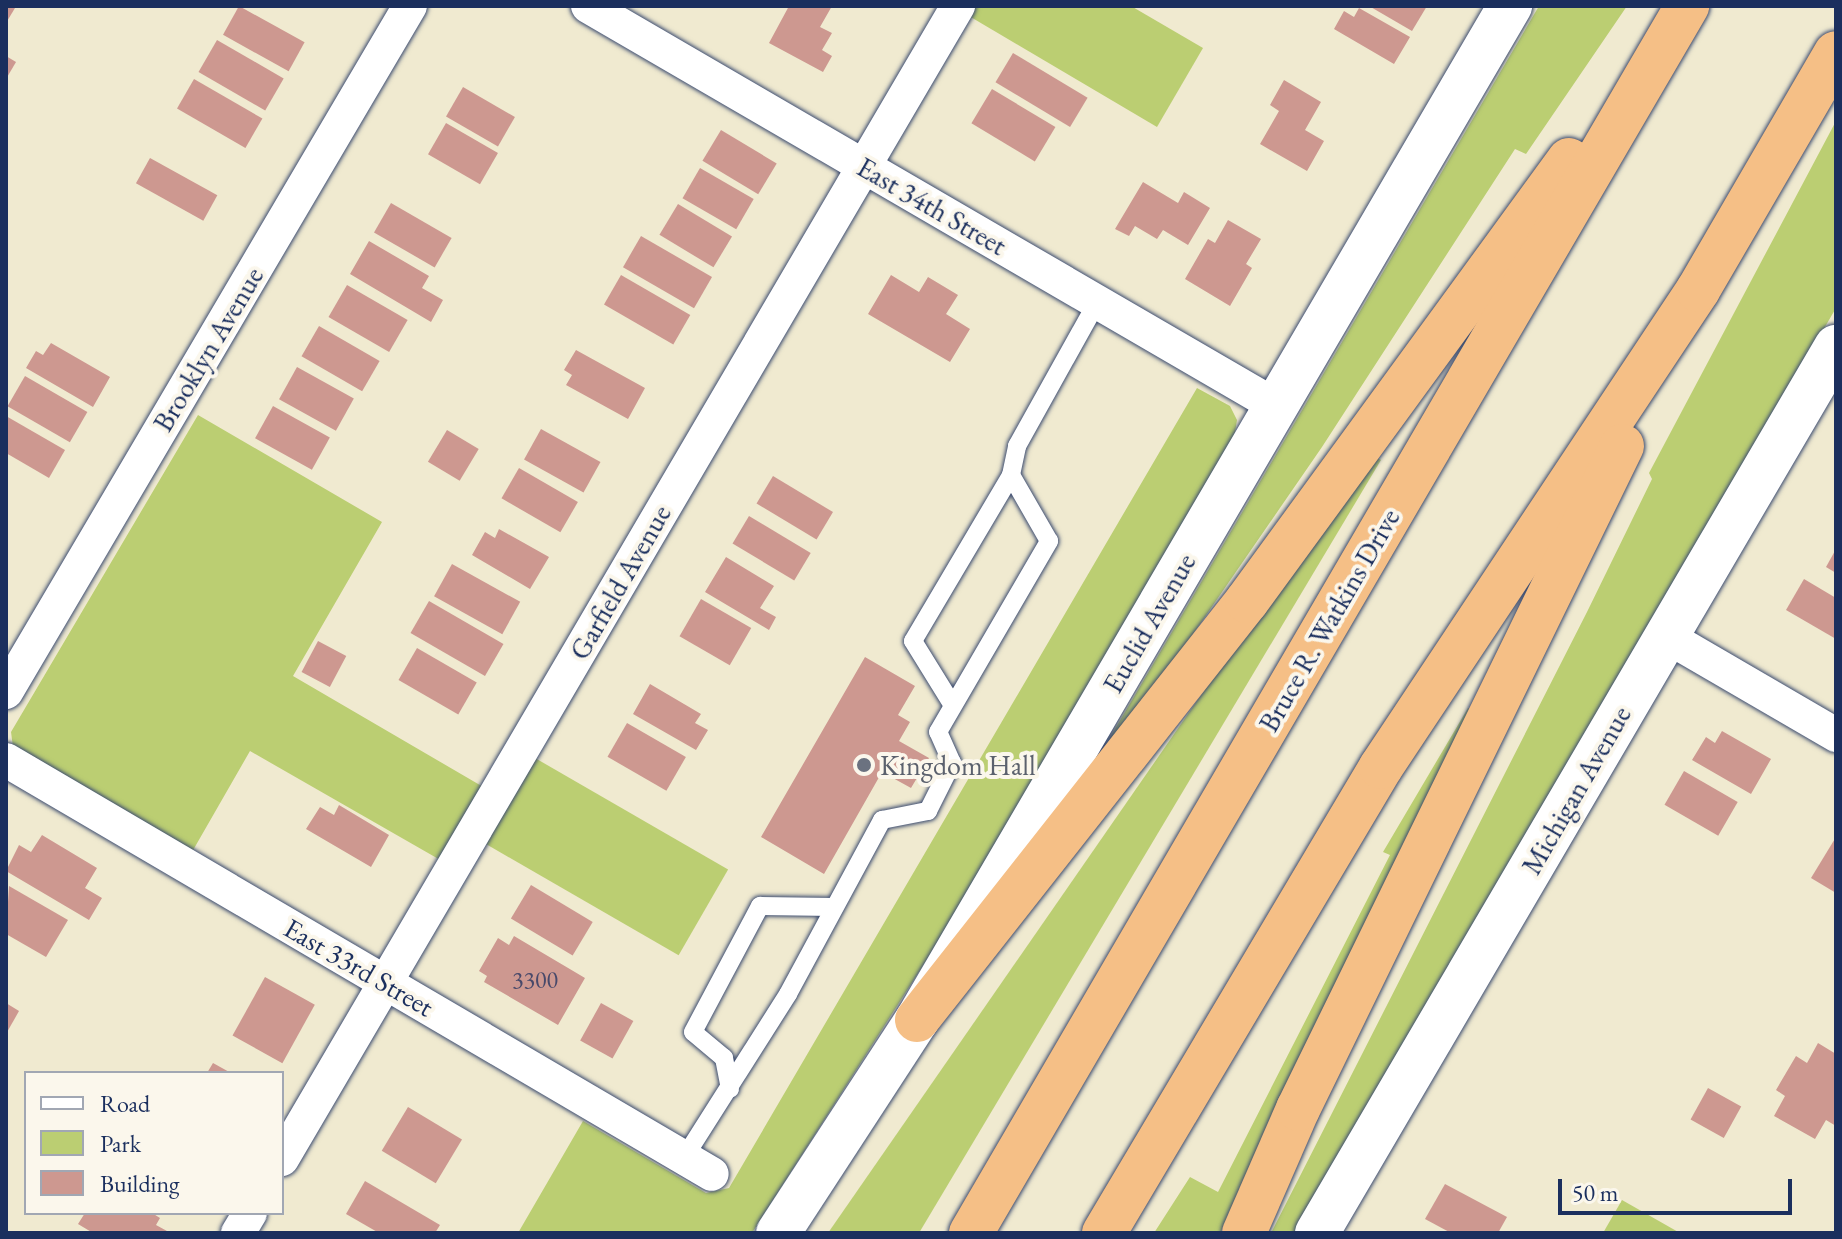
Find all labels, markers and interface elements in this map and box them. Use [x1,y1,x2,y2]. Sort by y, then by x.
street label: East 34th Street [851,150,1013,262]
street label: Brooklyn Avenue [146,261,270,437]
street label: Garfield Avenue [562,499,678,665]
street label: Bruce R. Watkins Drive [1251,503,1407,737]
street label: Euclid Avenue [1096,547,1202,699]
street label: Michigan Avenue [1514,700,1638,880]
place label: Kingdom Hall [880,748,1036,782]
marker: Kingdom Hall [855,756,873,774]
street label: East 33rd Street [278,911,440,1023]
house number: 3300 [512,966,558,994]
legend [24,1071,284,1215]
text: Road [100,1088,150,1119]
text: Park [100,1128,141,1159]
scale bar [1562,1163,1796,1213]
text: Building [100,1168,180,1199]
text: 50 m [1572,1177,1619,1208]

